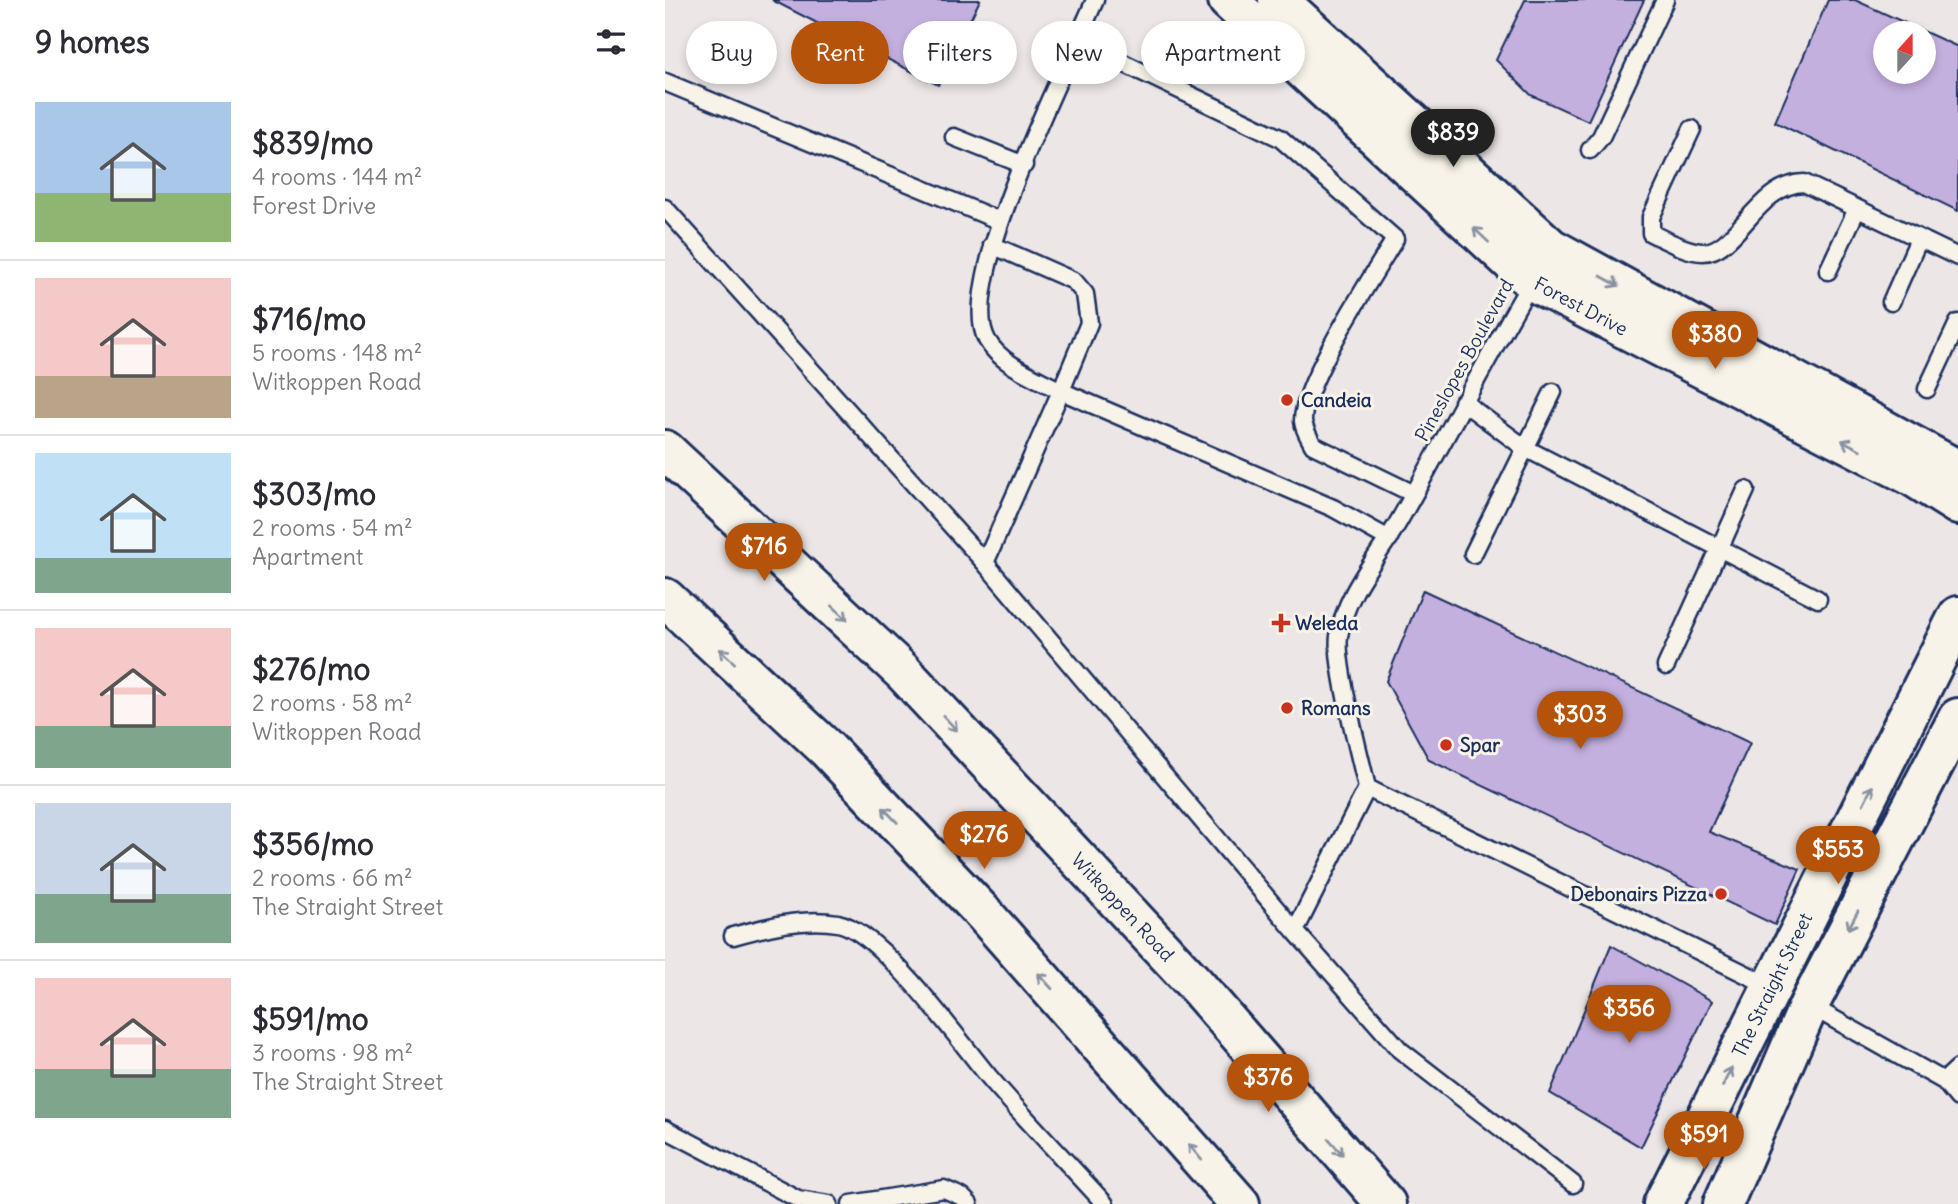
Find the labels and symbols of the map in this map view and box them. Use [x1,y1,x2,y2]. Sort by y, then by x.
north arrow [1873,21,1935,84]
pin: $839 [1412,110,1494,169]
one-way arrow [1472,227,1490,243]
street label: Forest Drive [1530,271,1632,341]
one-way arrow [1600,274,1620,288]
street label: Pineslopes Boulevard [1409,275,1519,445]
pin: $380 [1674,312,1756,371]
place label: Candeia [1301,388,1372,412]
marker: Candeia [1279,392,1295,408]
one-way arrow [1841,438,1862,451]
pin: $716 [723,524,805,583]
one-way arrow [831,605,848,622]
place label: Weleda [1295,611,1358,635]
marker: Weleda [1273,615,1289,631]
one-way arrow [718,648,736,664]
pin: $303 [1539,692,1621,751]
place label: Romans [1301,696,1371,720]
marker: Romans [1279,700,1295,716]
one-way arrow [942,714,959,731]
place label: Spar [1460,733,1500,757]
marker: Spar [1438,737,1454,753]
one-way arrow [1861,785,1875,806]
one-way arrow [881,807,898,824]
pin: $276 [943,812,1025,871]
pin: $553 [1797,826,1879,886]
street label: Witkoppen Road [1066,848,1180,966]
place label: Debonairs Pizza [1571,882,1707,906]
marker: Debonairs Pizza [1713,886,1729,902]
street label: The Straight Street [1727,909,1817,1061]
one-way arrow [1846,909,1860,930]
one-way arrow [1037,973,1053,991]
pin: $356 [1588,986,1670,1045]
pin: $376 [1227,1054,1309,1114]
one-way arrow [1720,1067,1734,1088]
pin: $591 [1663,1112,1745,1171]
one-way arrow [1328,1137,1344,1155]
one-way arrow [1187,1143,1203,1161]

